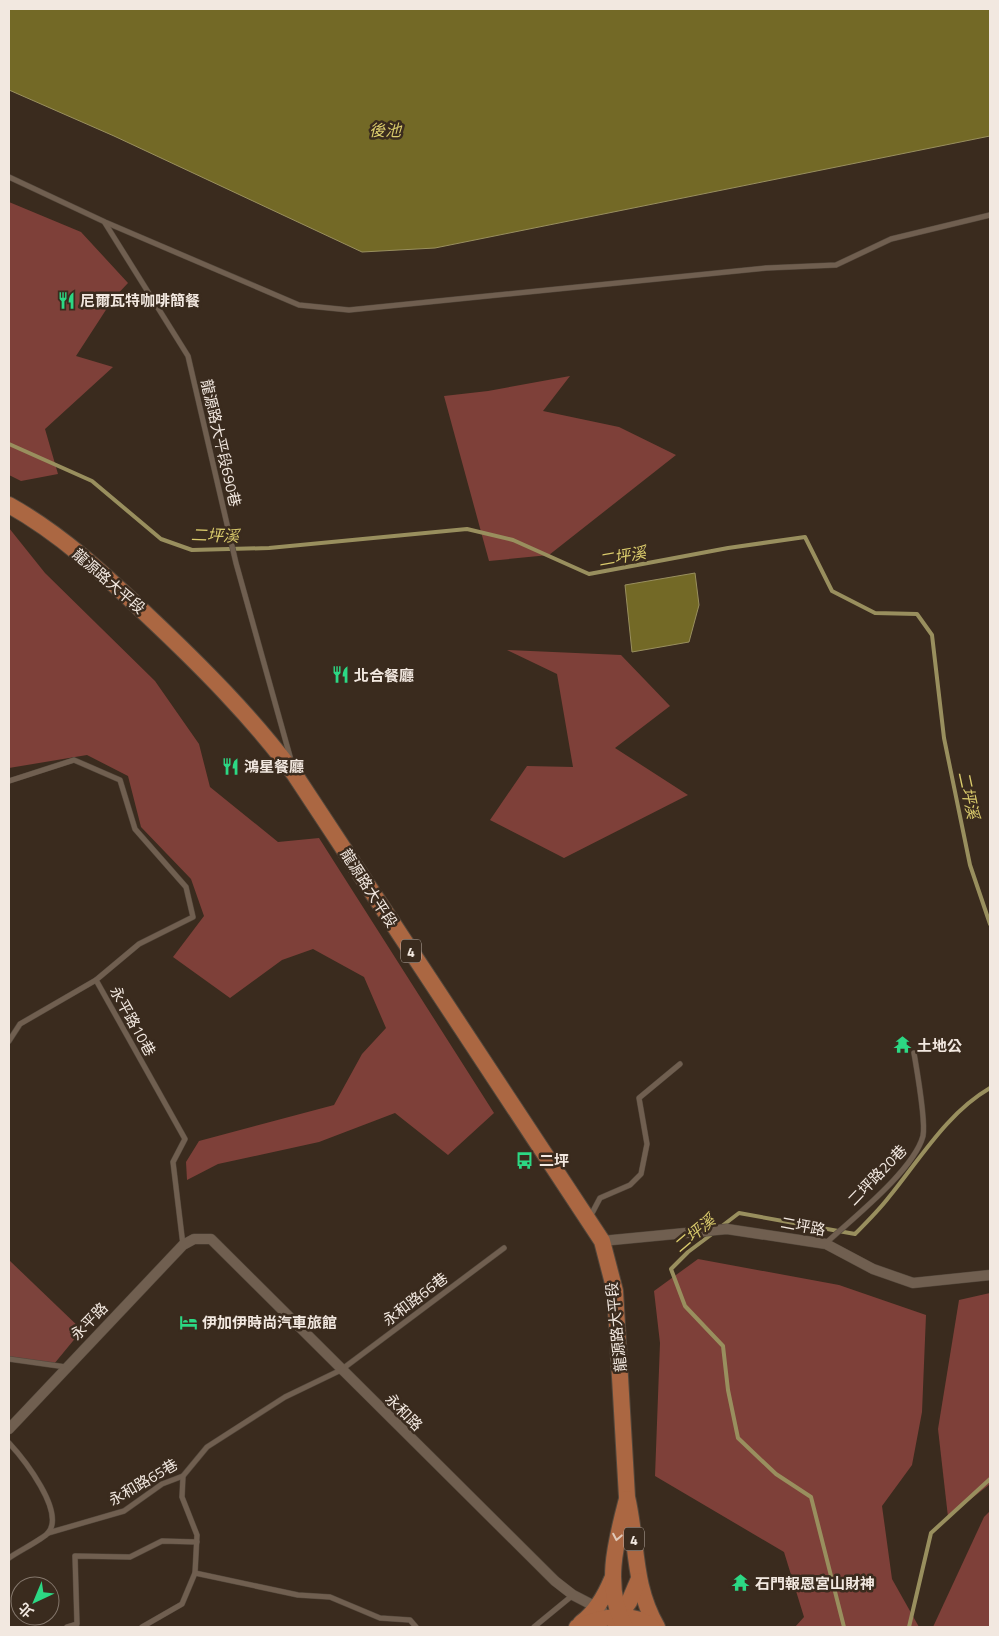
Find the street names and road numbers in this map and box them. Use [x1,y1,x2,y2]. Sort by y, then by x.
street label: 龍源路大平段690巷 [195,377,247,509]
street label: 龍源路大平段 [67,543,151,619]
street label: 龍源路大平段 [335,844,403,932]
road number: 4 [401,939,421,962]
street label: 永平路10巷 [104,982,162,1060]
street label: 二坪路20巷 [842,1139,912,1211]
street label: 二坪路 [779,1211,827,1241]
street label: 永和路66巷 [377,1267,453,1331]
street label: 龍源路大平段 [600,1281,632,1373]
street label: 永平路 [65,1297,113,1345]
street label: 永和路 [380,1388,428,1436]
street label: 永和路65巷 [104,1453,182,1511]
road number: 4 [624,1528,644,1550]

